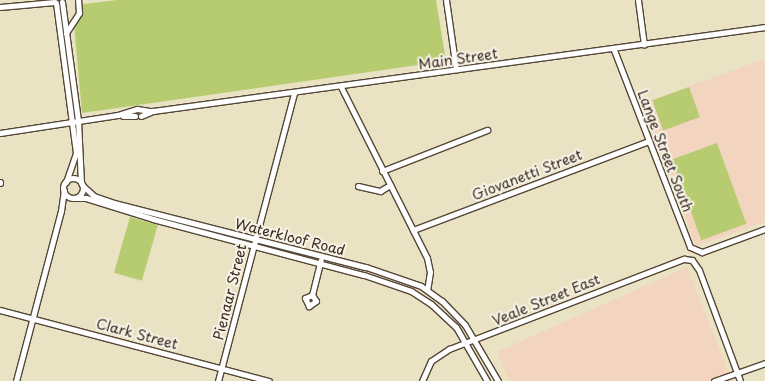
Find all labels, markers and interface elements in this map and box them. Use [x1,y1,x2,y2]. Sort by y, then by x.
street label: Main Street [417,45,499,73]
street label: Lange Street South [634,87,696,215]
street label: Giovanetti Street [469,146,585,204]
street label: Waterkloof Road [233,215,347,259]
street label: Pienaar Street [210,242,250,342]
street label: Veale Street East [489,270,603,330]
street label: Clark Street [94,315,180,353]

